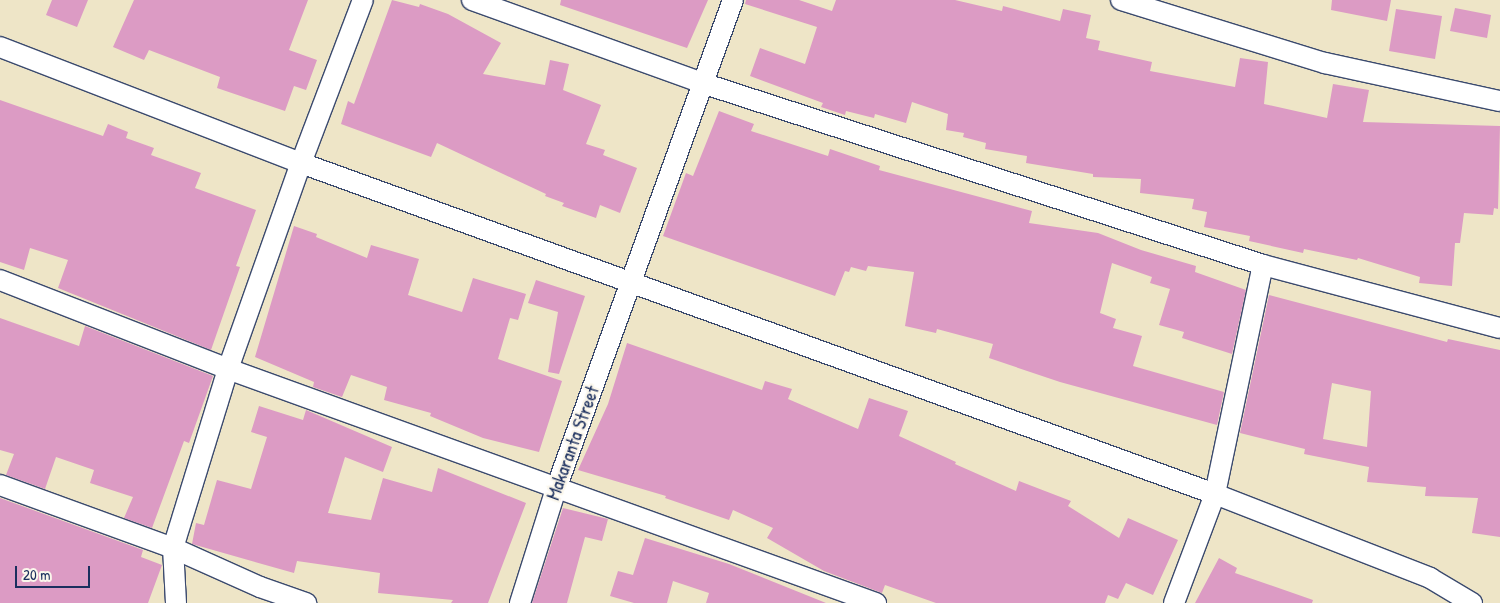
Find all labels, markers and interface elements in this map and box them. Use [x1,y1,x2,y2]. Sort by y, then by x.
street label: Makaranta Street [542,383,604,503]
scale bar [18,556,92,588]
text: 20 m [23,564,50,585]

